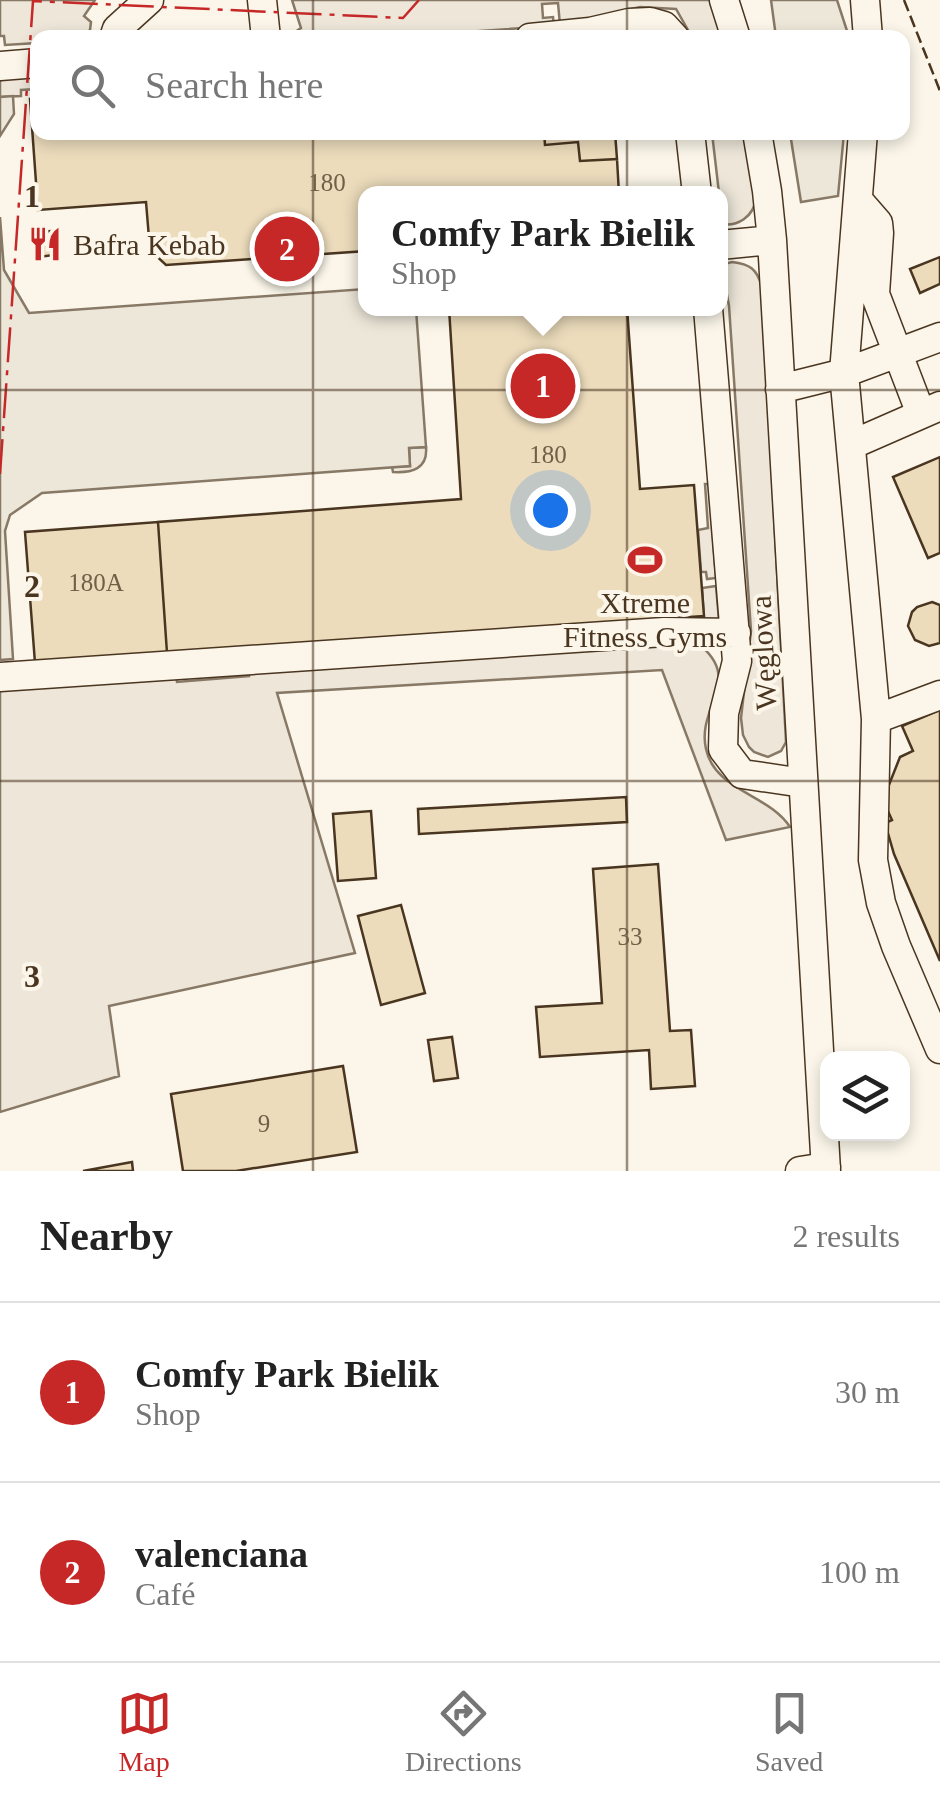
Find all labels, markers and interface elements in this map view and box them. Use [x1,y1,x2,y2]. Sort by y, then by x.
search box [30,30,910,140]
icon: search [65,58,120,113]
text: Search here [145,64,323,106]
house number: 180 [308,169,346,196]
text: 1 [24,178,40,214]
popup [358,186,728,316]
pin: 2 [254,212,320,286]
text: Comfy Park Bielik [391,212,695,254]
restaurant icon: Bafra Kebab [26,225,64,263]
place label: Bafra Kebab [73,228,225,261]
text: Shop [391,255,457,291]
pin: 1 [510,348,576,424]
house number: 180 [529,441,567,468]
your location [525,485,576,536]
sports icon: Xtreme Fitness Gyms [626,541,664,579]
text: 2 [24,568,40,604]
house number: 180A [68,569,124,596]
place label: Xtreme Fitness Gyms [563,586,727,653]
street label: Węglowa [744,595,782,711]
house number: 33 [618,923,643,950]
text: 3 [24,958,40,994]
map controls [820,1051,910,1141]
button: layers [820,1051,910,1141]
house number: 9 [258,1110,270,1137]
text: Nearby [40,1213,173,1259]
text: 2 results [792,1218,900,1254]
text: Comfy Park Bielik [135,1353,439,1395]
text: 1 [65,1374,81,1410]
text: 30 m [835,1374,900,1410]
text: Shop [135,1396,201,1432]
text: valenciana [135,1533,308,1575]
text: 2 [65,1554,81,1590]
text: 100 m [819,1554,900,1590]
text: Café [135,1576,195,1612]
tab: Map [117,1686,172,1778]
tab: Directions [405,1686,522,1778]
tab: Saved [755,1686,823,1778]

